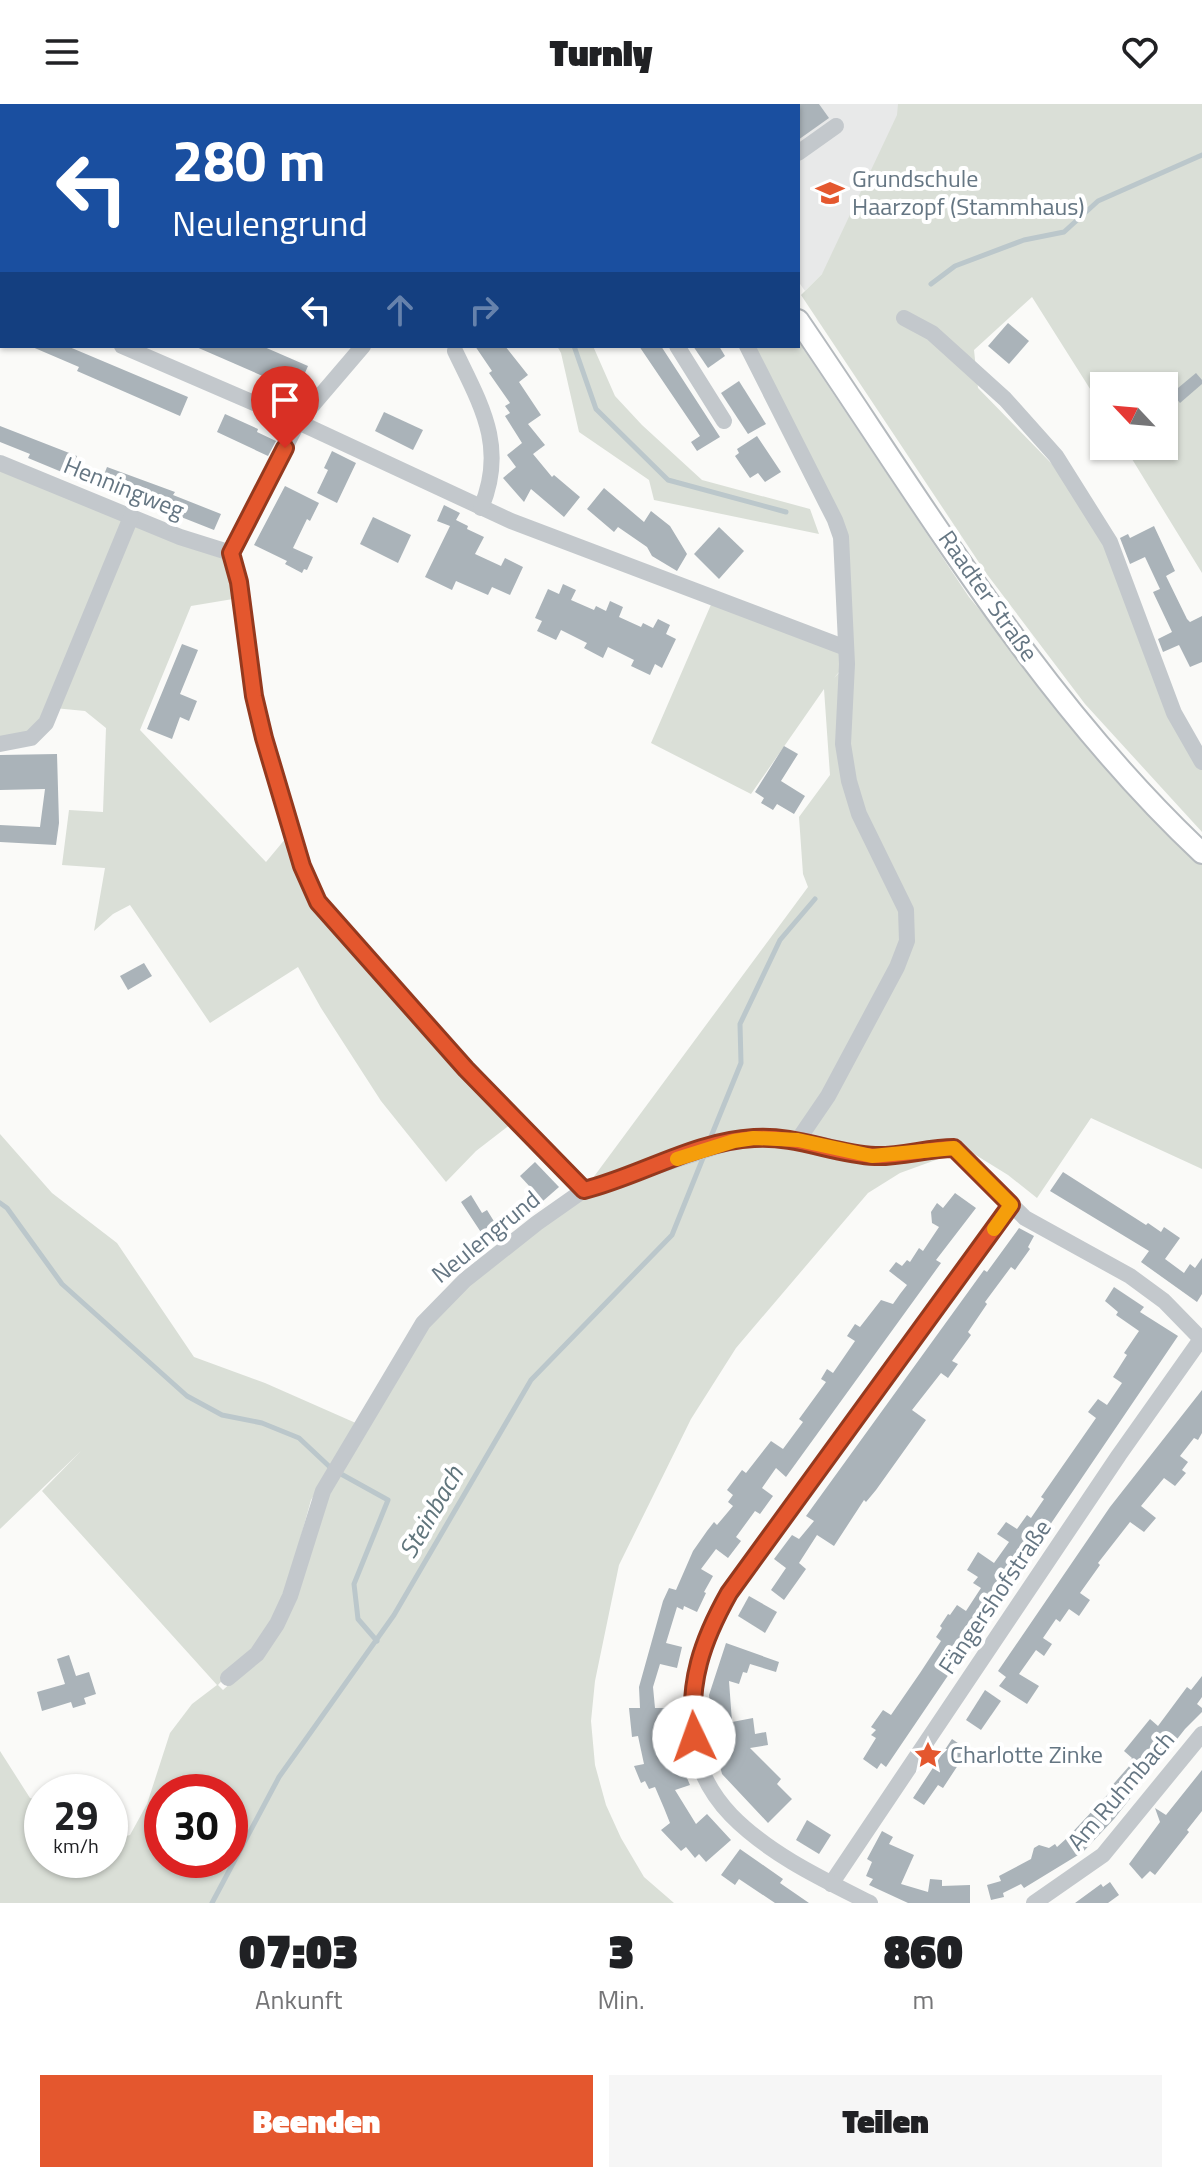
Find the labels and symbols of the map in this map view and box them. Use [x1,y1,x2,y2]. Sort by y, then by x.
place label: Grundschule Haarzopf (Stammhaus) [852,160,1085,224]
school or university icon: Grundschule Haarzopf (Stammhaus) [815,178,845,208]
pin [251,366,319,448]
north arrow [1090,372,1178,460]
street label: Henningweg [59,447,190,528]
street label: Raadter Straße [930,522,1047,668]
street label: Neulengrund [423,1181,547,1291]
water label: Steinbach [388,1457,473,1565]
street label: Fängershofstraße [929,1512,1059,1681]
position arrow [652,1695,736,1779]
street label: Am Ruhmbach [1058,1723,1182,1858]
place label: Charlotte Zinke [950,1736,1103,1772]
place icon: Charlotte Zinke [913,1740,943,1770]
speed limit sign: 30 [144,1774,248,1878]

